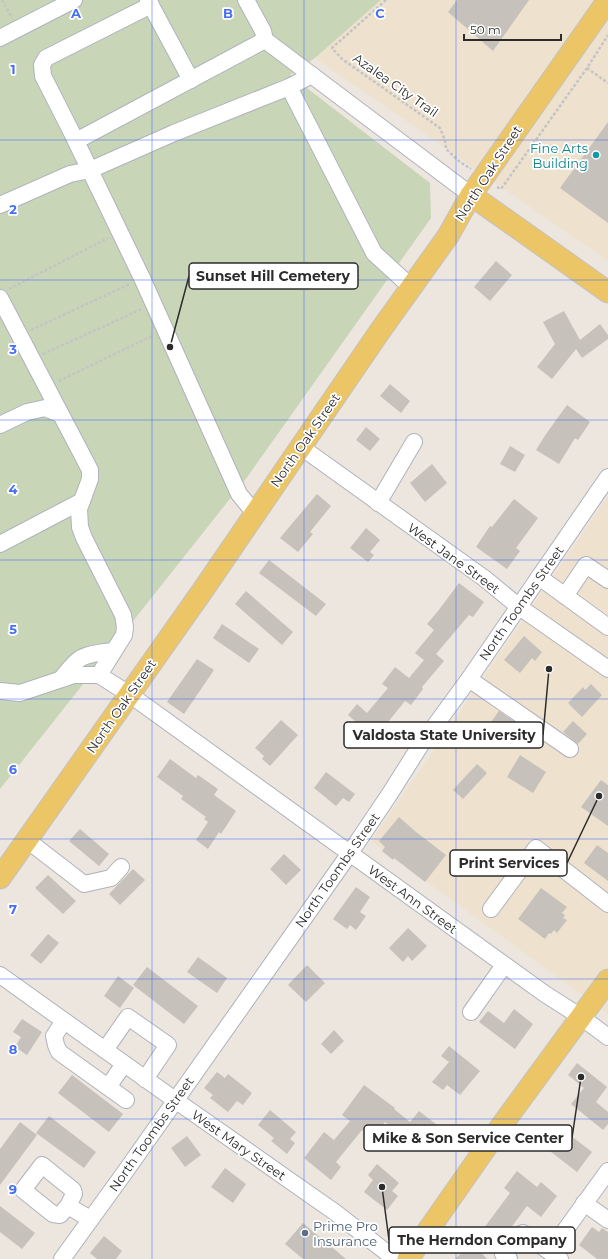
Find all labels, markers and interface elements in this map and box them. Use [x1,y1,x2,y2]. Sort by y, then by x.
text: A [70,5,82,21]
text: B [223,5,233,21]
text: C [375,5,385,21]
scale bar [464,16,561,42]
text: 50 m [470,22,501,37]
street label: Azalea City Trail [350,50,442,120]
text: 1 [10,61,16,77]
street label: North Oak Street [451,122,525,224]
place label: Fine Arts Building [530,140,588,171]
marker: Fine Arts Building [591,150,601,160]
text: 2 [9,201,17,217]
callout: Sunset Hill Cemetery [189,263,358,289]
text: Sunset Hill Cemetery [196,267,351,285]
text: 3 [8,341,17,357]
street label: North Oak Street [267,390,343,490]
text: 4 [9,481,18,497]
street label: West Jane Street [405,519,503,597]
street label: North Toombs Street [475,543,567,663]
text: 5 [9,621,17,637]
street label: North Oak Street [83,656,159,756]
callout: Valdosta State University [344,722,543,748]
text: Valdosta State University [351,726,536,744]
text: 6 [9,761,18,777]
street label: North Toombs Street [291,810,383,930]
callout: Print Services [450,850,567,876]
text: Print Services [458,854,560,872]
street label: West Ann Street [365,861,461,937]
text: 7 [9,901,17,917]
text: 8 [9,1041,18,1057]
street label: North Toombs Street [105,1074,197,1194]
street label: West Mary Street [189,1106,289,1184]
callout: Mike & Son Service Center [364,1125,572,1151]
text: Mike & Son Service Center [372,1129,564,1147]
text: 9 [9,1181,17,1197]
place label: Prime Pro Insurance [313,1218,378,1249]
callout: The Herndon Company [389,1227,575,1253]
marker: Prime Pro Insurance [300,1228,310,1238]
text: The Herndon Company [397,1231,567,1249]

